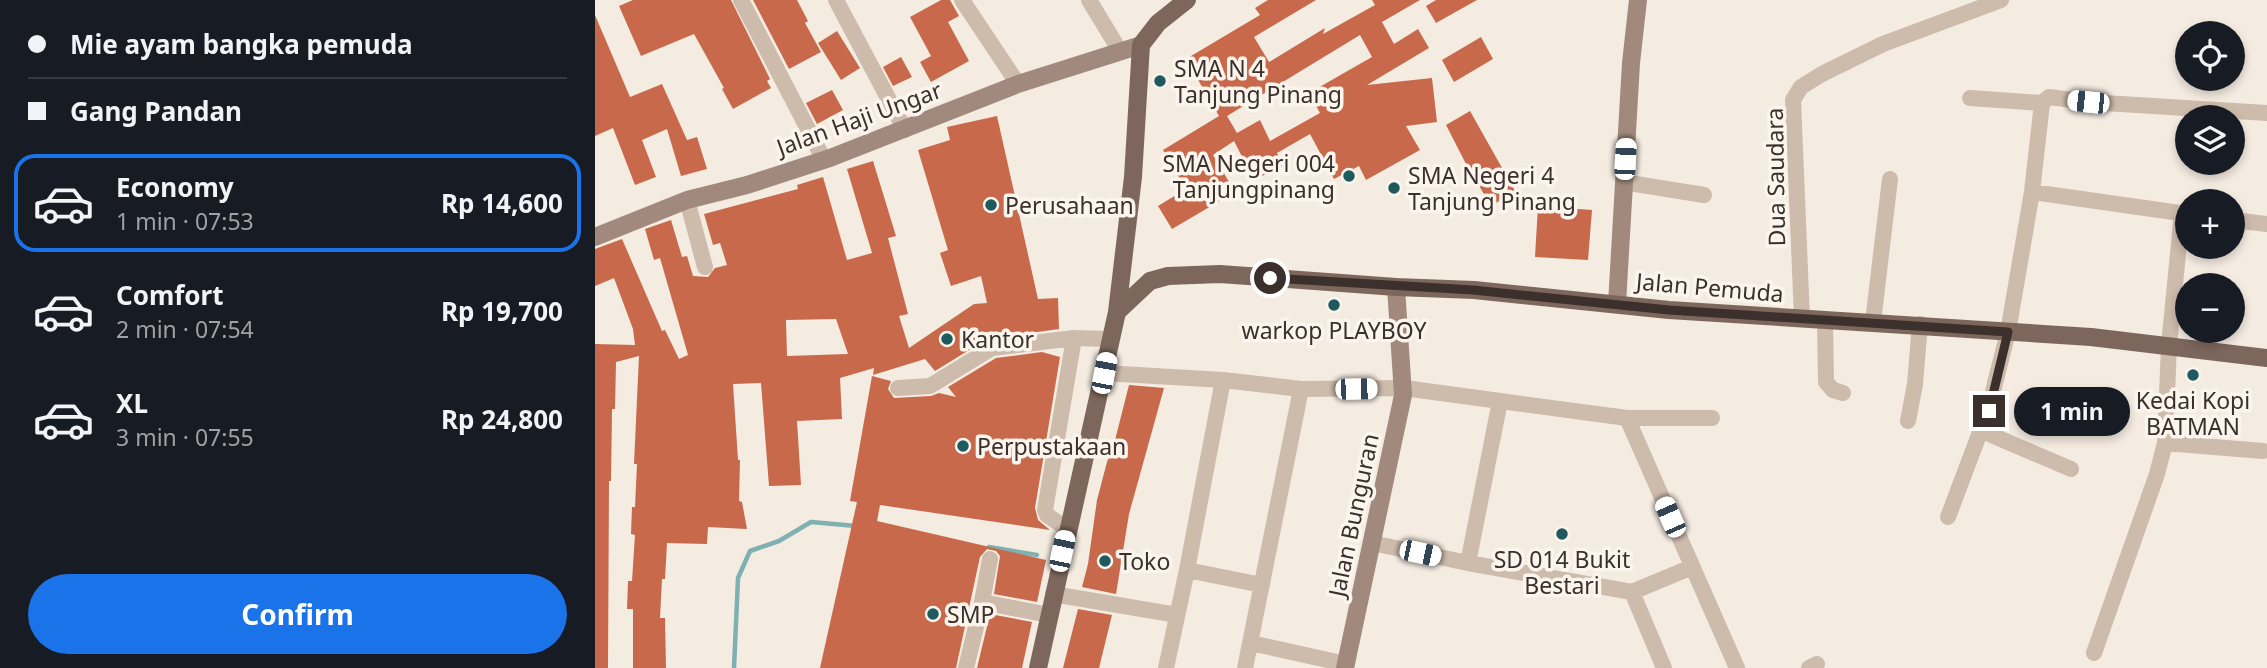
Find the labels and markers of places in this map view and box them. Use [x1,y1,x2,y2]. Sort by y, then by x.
place label: SMA N 4 Tanjung Pinang [1174,52,1342,110]
marker: SMA N 4 Tanjung Pinang [1152,73,1168,89]
place label: SMA Negeri 004 Tanjungpinang [1162,147,1335,205]
place label: SMA Negeri 4 Tanjung Pinang [1408,159,1576,217]
marker: SMA Negeri 004 Tanjungpinang [1341,168,1357,184]
marker: SMA Negeri 4 Tanjung Pinang [1386,180,1402,196]
place label: Perusahaan [1005,189,1134,221]
marker: Perusahaan [983,197,999,213]
marker: warkop PLAYBOY [1326,297,1342,313]
place label: warkop PLAYBOY [1242,314,1427,346]
place label: Kantor [961,323,1035,355]
marker: Kantor [939,331,955,347]
marker: Kedai Kopi BATMAN [2185,367,2201,383]
place label: Kedai Kopi BATMAN [2136,384,2250,442]
place label: Perpustakaan [977,430,1126,462]
marker: Perpustakaan [955,438,971,454]
marker: SD 014 Bukit Bestari [1554,526,1570,542]
place label: SD 014 Bukit Bestari [1494,543,1630,601]
place label: Toko [1119,545,1170,577]
marker: Toko [1097,553,1113,569]
place label: SMP [947,598,994,630]
marker: SMP [925,606,941,622]

